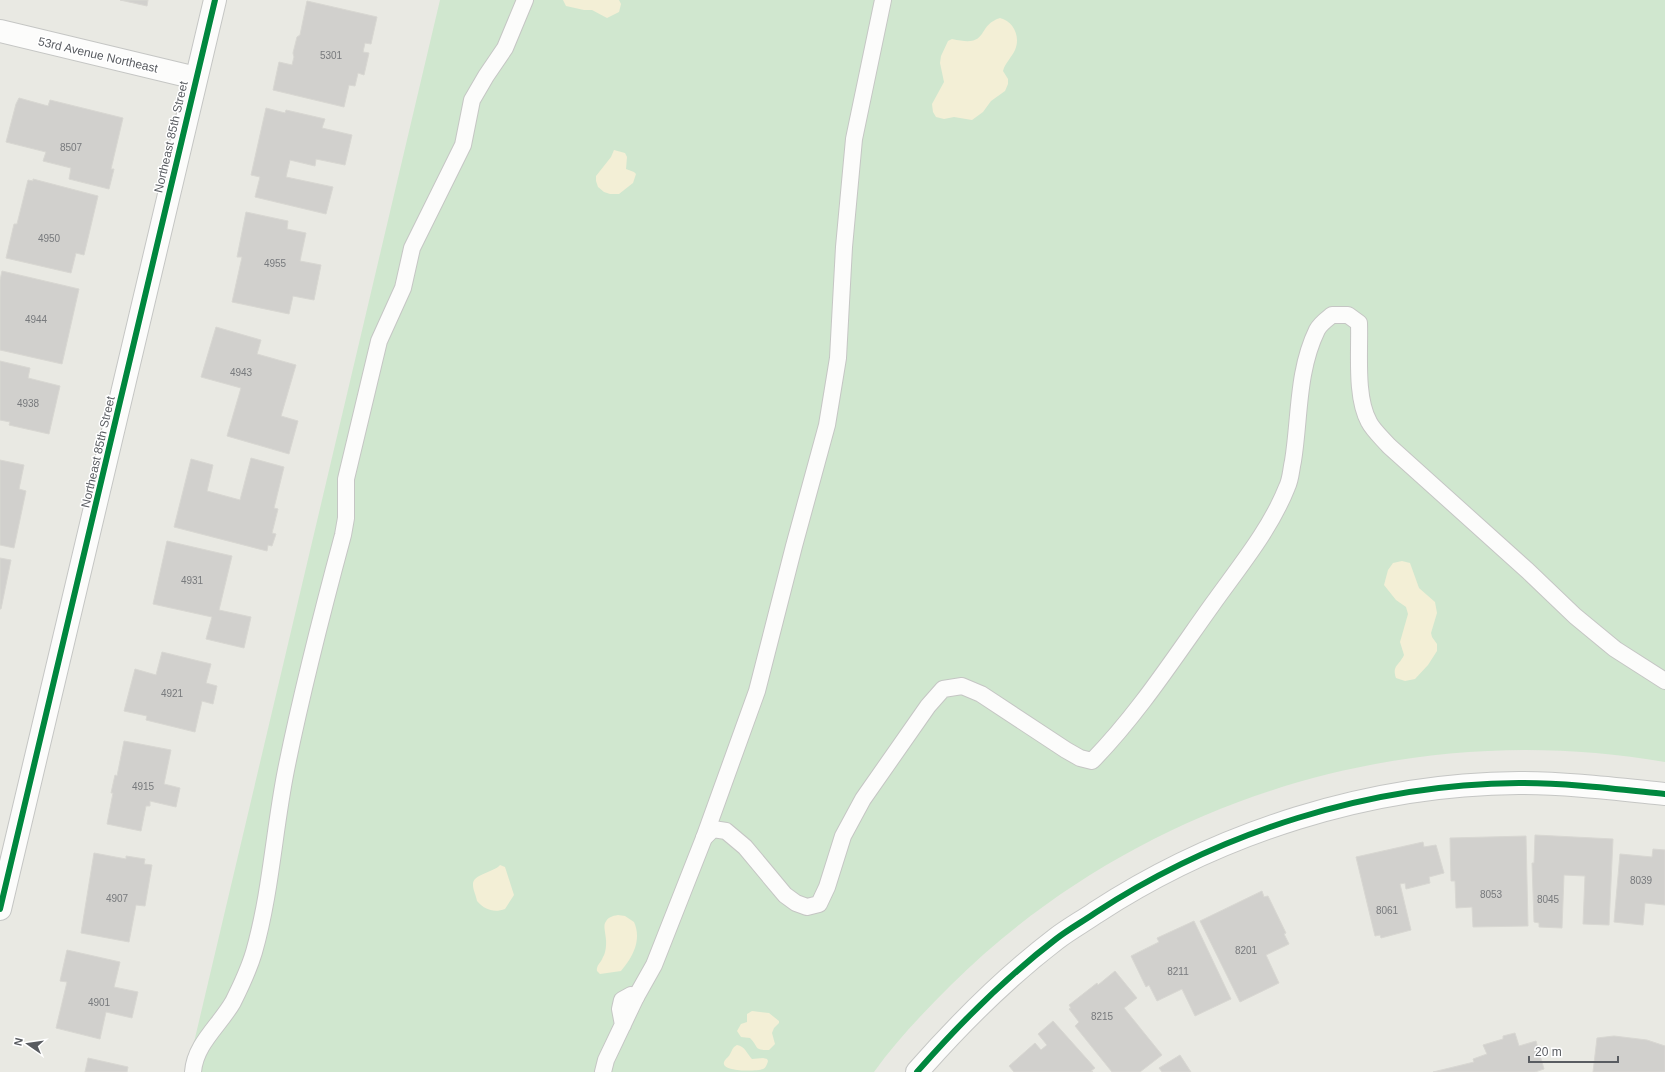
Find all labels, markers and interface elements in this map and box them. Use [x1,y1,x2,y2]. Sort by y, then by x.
street label: 53rd Avenue Northeast [37,34,160,76]
house number: 5301 [320,50,343,61]
street label: Northeast 85th Street [151,79,191,194]
house number: 8507 [60,142,83,153]
house number: 4950 [38,233,61,244]
house number: 4955 [264,258,287,269]
house number: 4944 [25,314,48,325]
house number: 4943 [230,367,253,378]
street label: Northeast 85th Street [78,394,118,509]
house number: 4938 [17,398,40,409]
house number: 4931 [181,575,204,586]
house number: 4921 [161,688,184,699]
house number: 4915 [132,781,155,792]
house number: 8039 [1630,875,1653,886]
house number: 8053 [1480,889,1503,900]
house number: 4907 [106,893,129,904]
house number: 8045 [1537,894,1560,905]
house number: 8061 [1376,905,1399,916]
house number: 8201 [1235,945,1258,956]
house number: 8211 [1167,966,1189,977]
house number: 4901 [88,997,111,1008]
house number: 8215 [1091,1011,1114,1022]
north arrow [8,1024,48,1064]
text: N [12,1036,25,1047]
scale bar [1529,1038,1618,1064]
text: 20 m [1535,1045,1562,1059]

